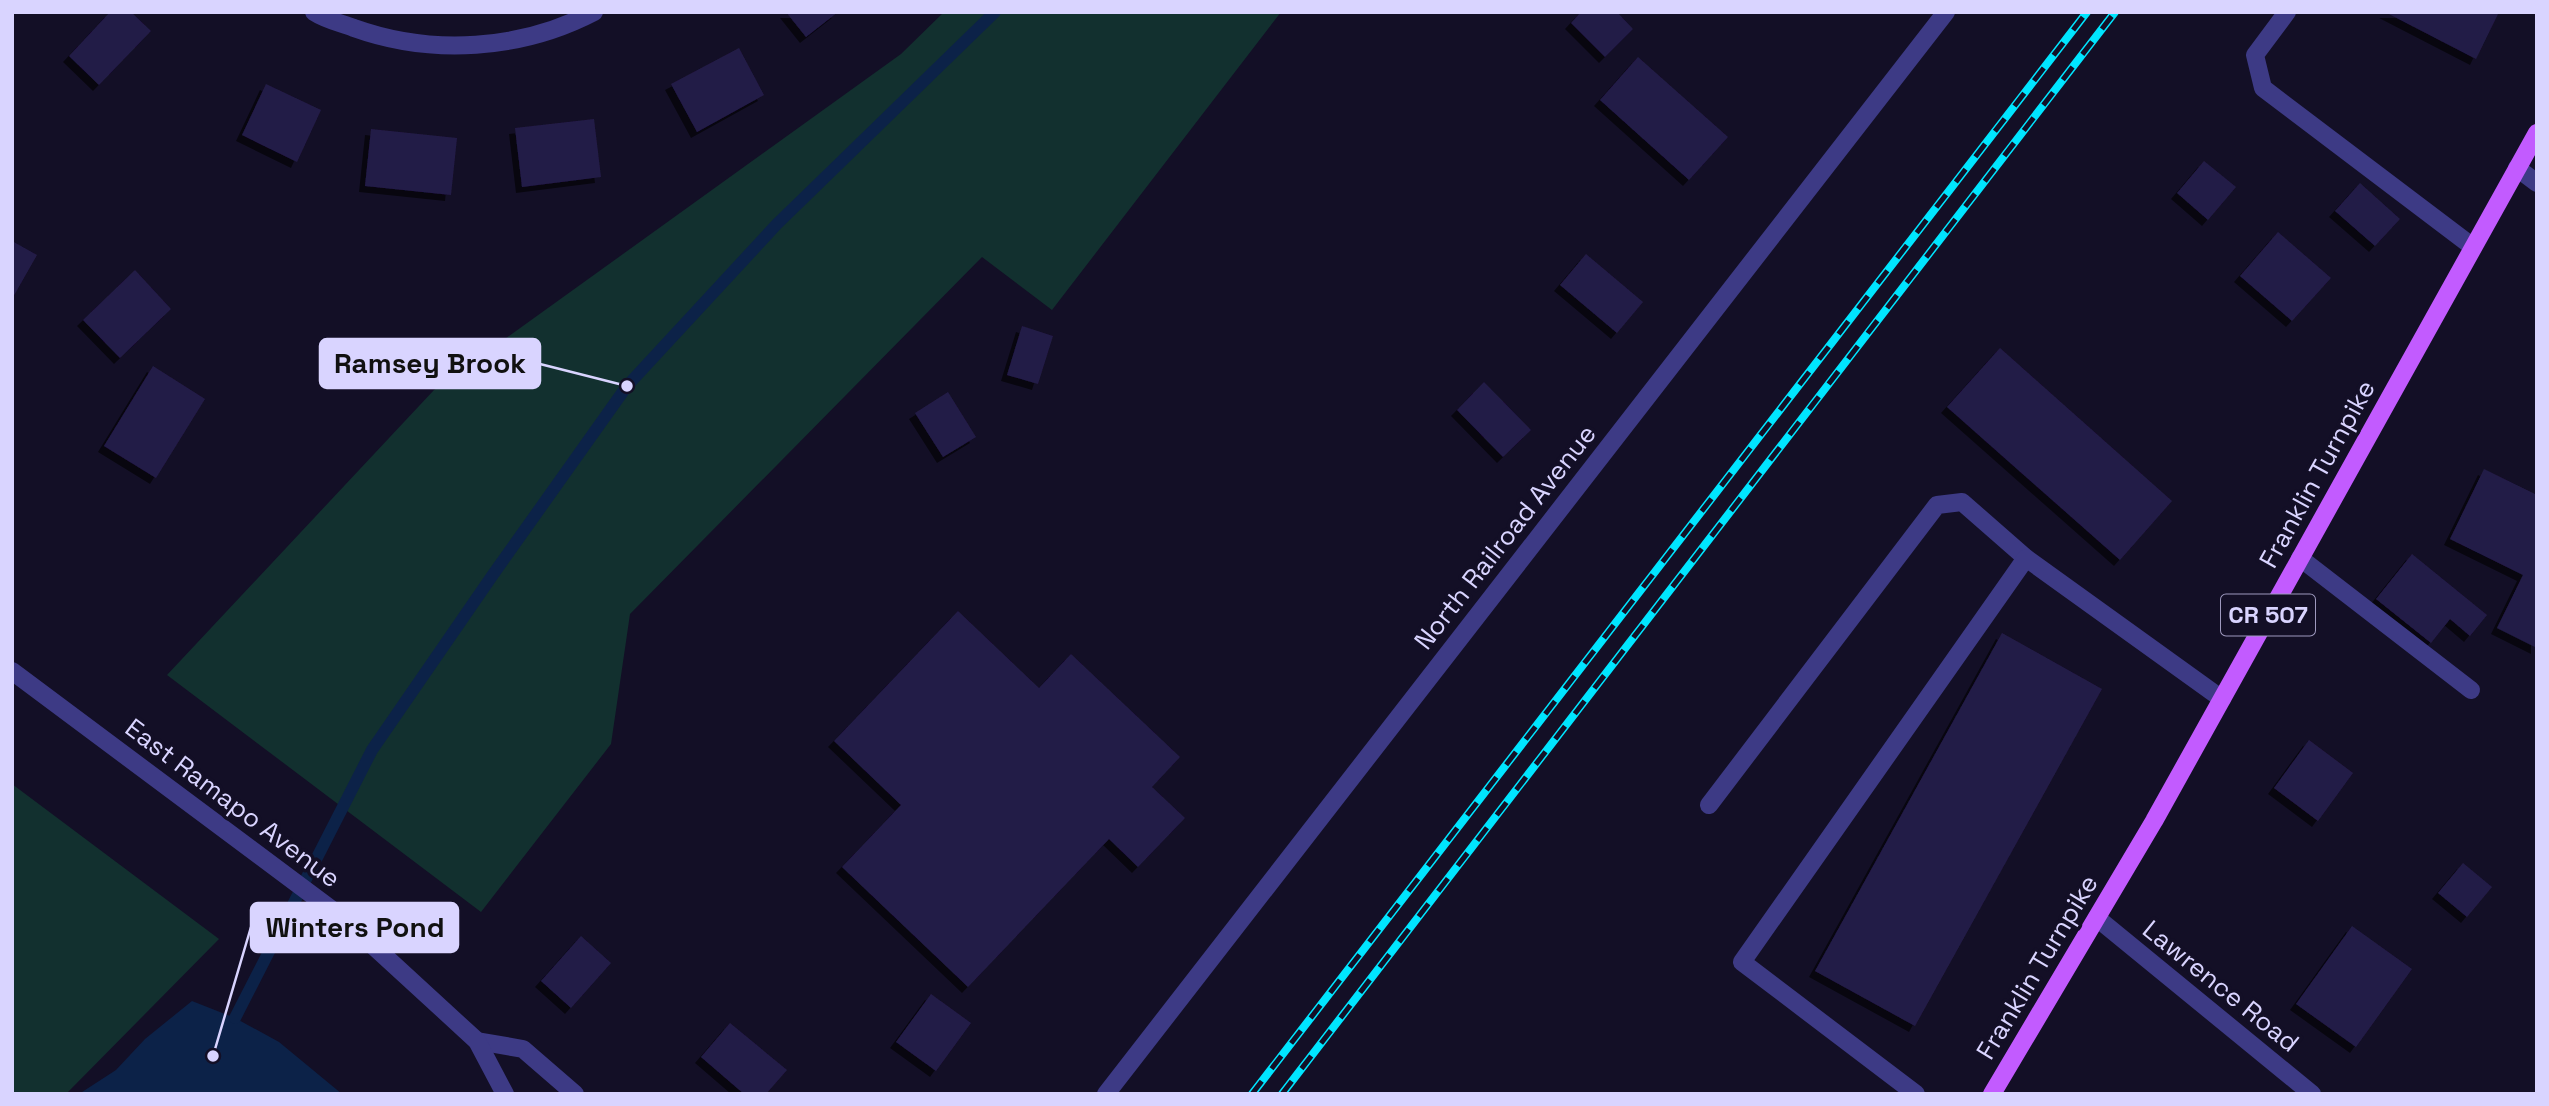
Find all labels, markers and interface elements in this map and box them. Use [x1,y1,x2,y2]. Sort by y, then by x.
callout: Ramsey Brook [320,339,540,388]
text: Ramsey Brook [334,345,526,381]
street label: Franklin Turnpike [2251,374,2383,574]
street label: North Railroad Avenue [1406,418,1604,656]
road number: CR 507 [2221,594,2315,636]
street label: East Ramapo Avenue [118,711,348,895]
street label: Franklin Turnpike [1968,868,2106,1066]
callout: Winters Pond [251,903,458,952]
text: Winters Pond [265,909,445,945]
street label: Lawrence Road [2136,912,2306,1060]

